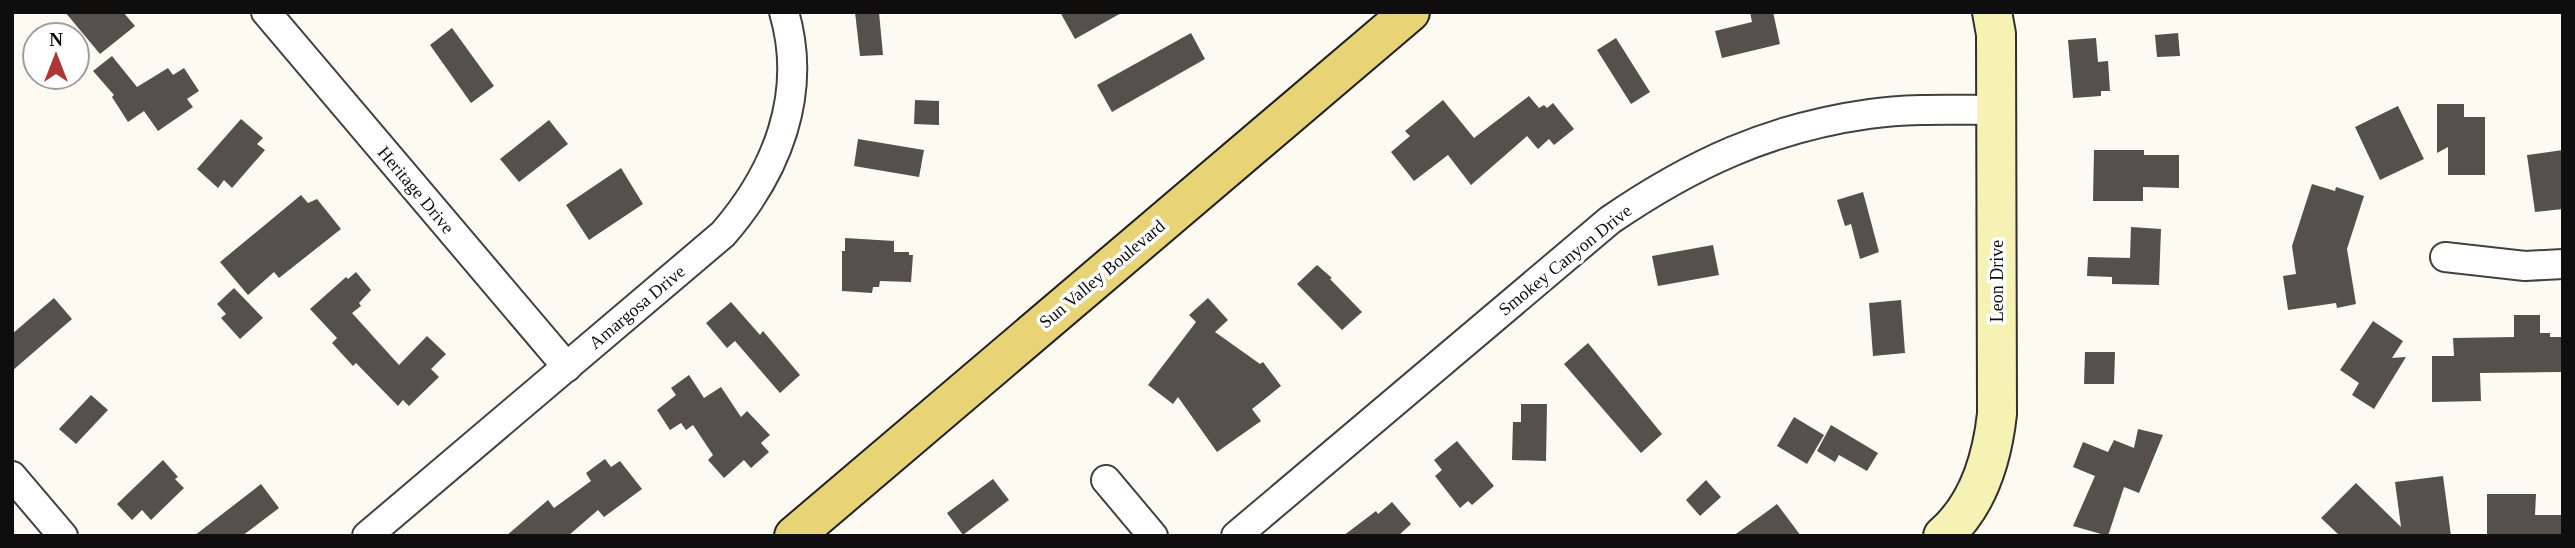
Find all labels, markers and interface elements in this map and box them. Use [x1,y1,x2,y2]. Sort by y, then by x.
north arrow [21,21,91,91]
text: N [49,29,63,50]
street label: Heritage Drive [374,142,458,238]
street label: Smokey Canyon Drive [1495,200,1635,320]
street label: Sun Valley Boulevard [1035,216,1169,332]
street label: Leon Drive [1987,240,2007,322]
street label: Amargosa Drive [585,261,689,353]

